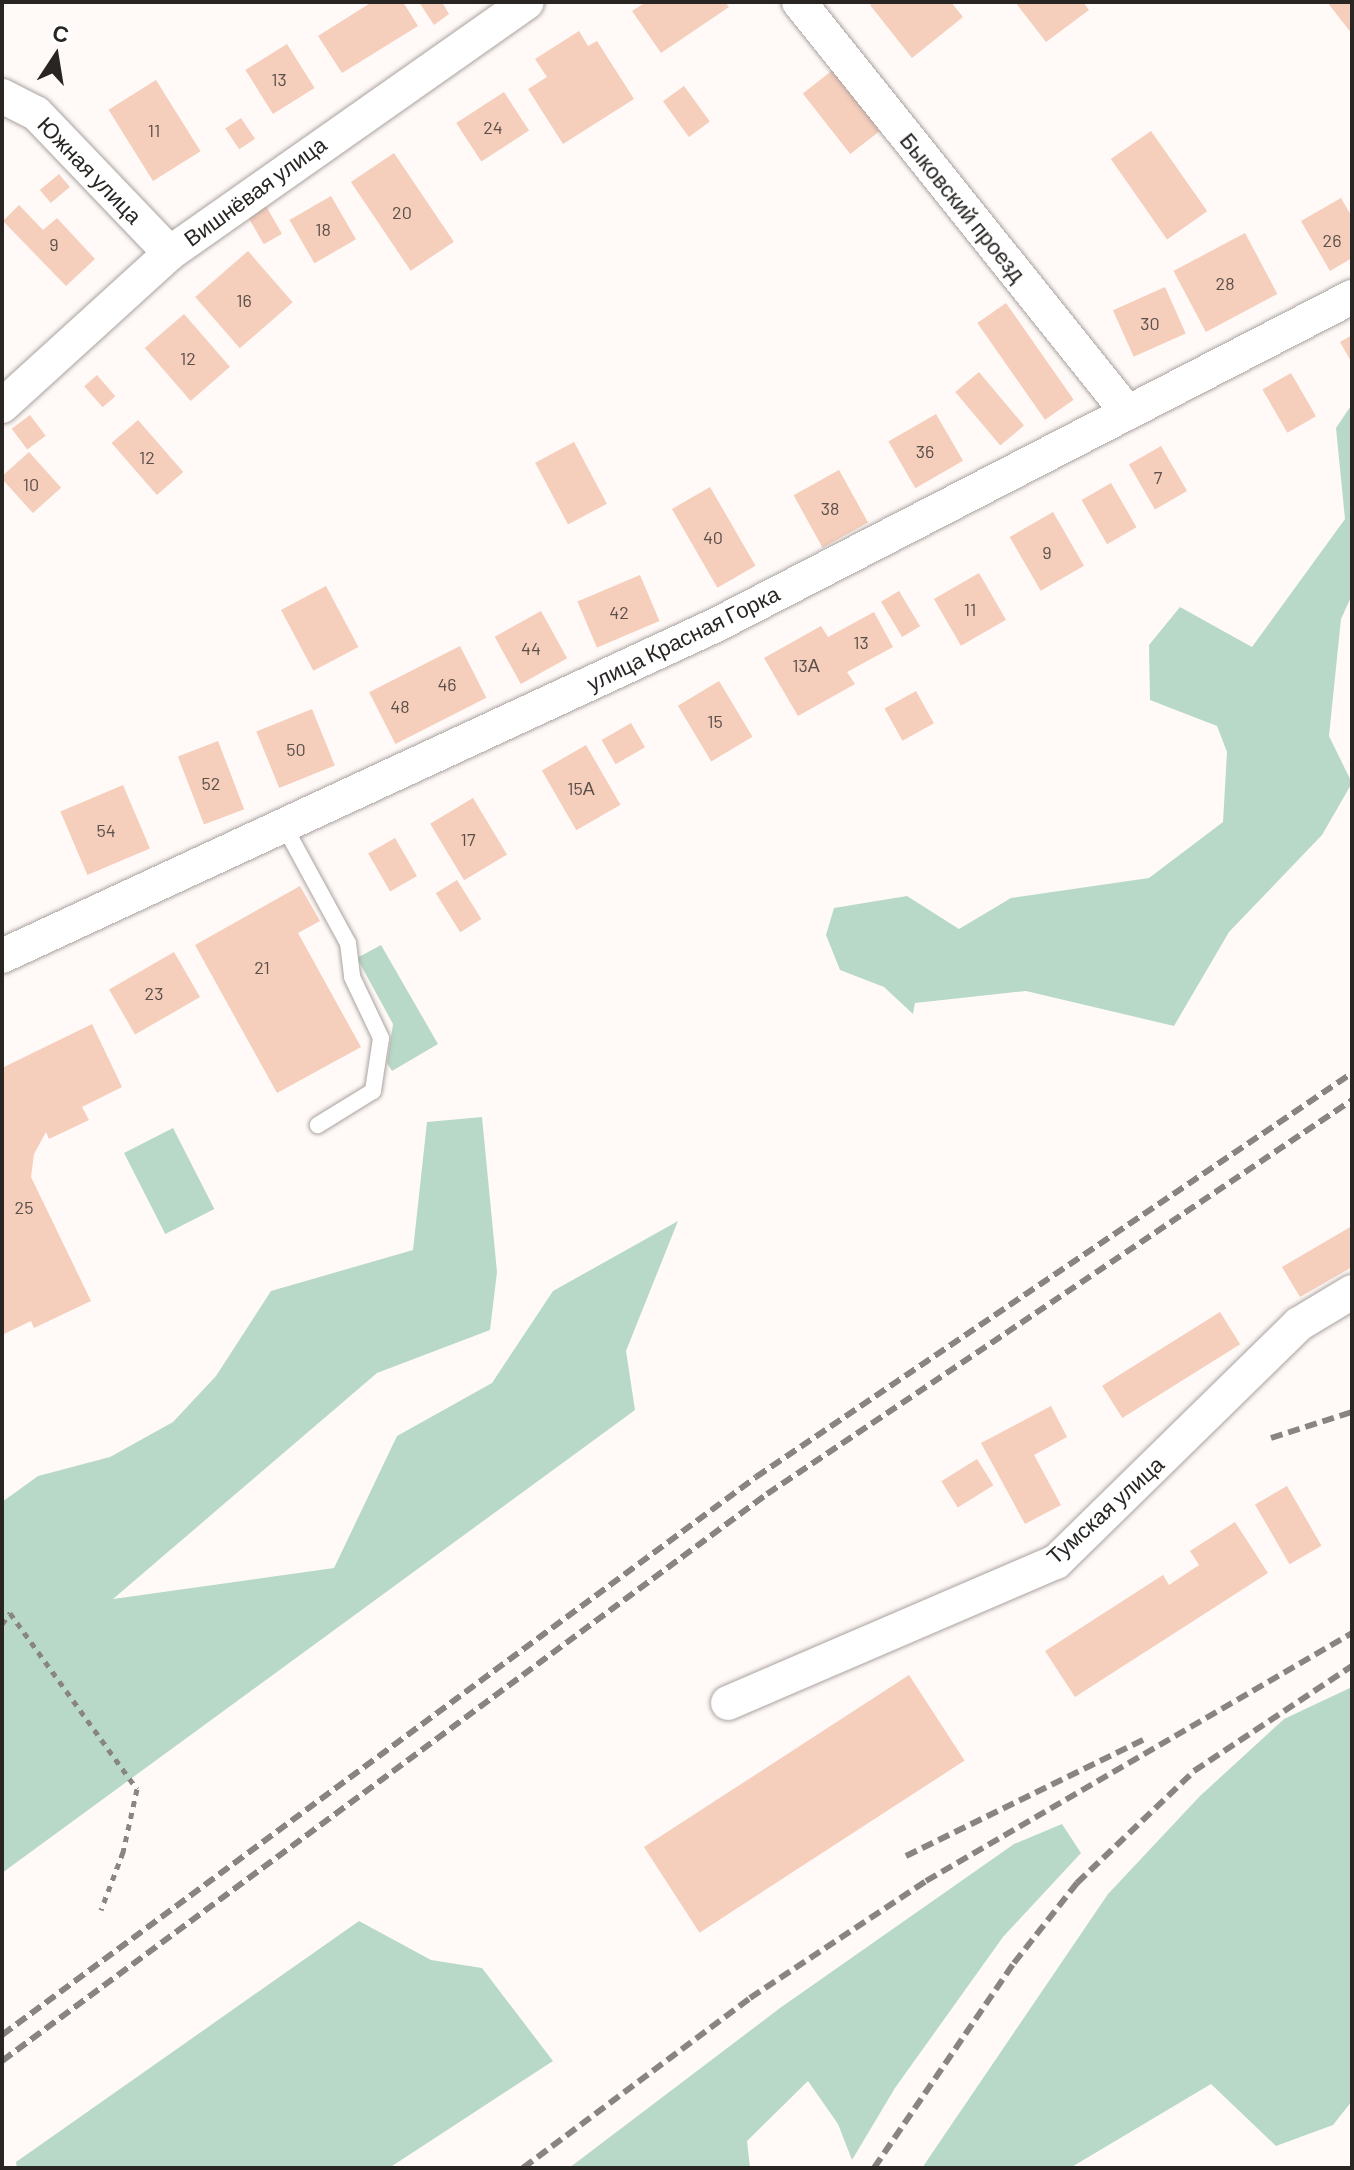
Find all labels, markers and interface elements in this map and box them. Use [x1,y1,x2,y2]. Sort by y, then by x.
north arrow [16,16,96,96]
text: С [51,18,71,47]
house number: 13 [271,68,287,90]
street label: Южная улица [33,111,147,229]
house number: 24 [483,116,503,138]
house number: 11 [148,119,160,141]
street label: Быковский проезд [895,127,1031,287]
street label: Вишнёвая улица [179,131,331,251]
house number: 20 [392,201,412,223]
house number: 18 [315,218,331,240]
house number: 26 [1323,229,1341,251]
house number: 9 [49,233,59,255]
house number: 28 [1215,272,1235,294]
house number: 16 [236,289,252,311]
house number: 30 [1140,312,1160,334]
house number: 12 [180,347,196,369]
house number: 36 [916,440,934,462]
house number: 12 [139,446,155,468]
house number: 7 [1154,466,1162,488]
house number: 10 [23,473,39,495]
house number: 38 [821,497,839,519]
house number: 40 [703,526,723,548]
house number: 9 [1042,541,1052,563]
street label: улица Красная Горка [582,580,784,696]
house number: 11 [964,598,976,620]
house number: 42 [609,601,629,623]
house number: 13 [853,631,869,653]
house number: 44 [521,637,541,659]
house number: 13А [792,654,820,676]
house number: 46 [437,673,457,695]
house number: 48 [390,695,410,717]
house number: 15 [707,710,723,732]
house number: 50 [286,738,306,760]
house number: 52 [202,772,220,794]
house number: 15А [567,777,595,799]
house number: 54 [96,819,116,841]
house number: 17 [461,828,475,850]
house number: 21 [254,956,270,978]
house number: 23 [145,982,163,1004]
house number: 25 [15,1196,33,1218]
street label: Тумская улица [1041,1451,1169,1569]

